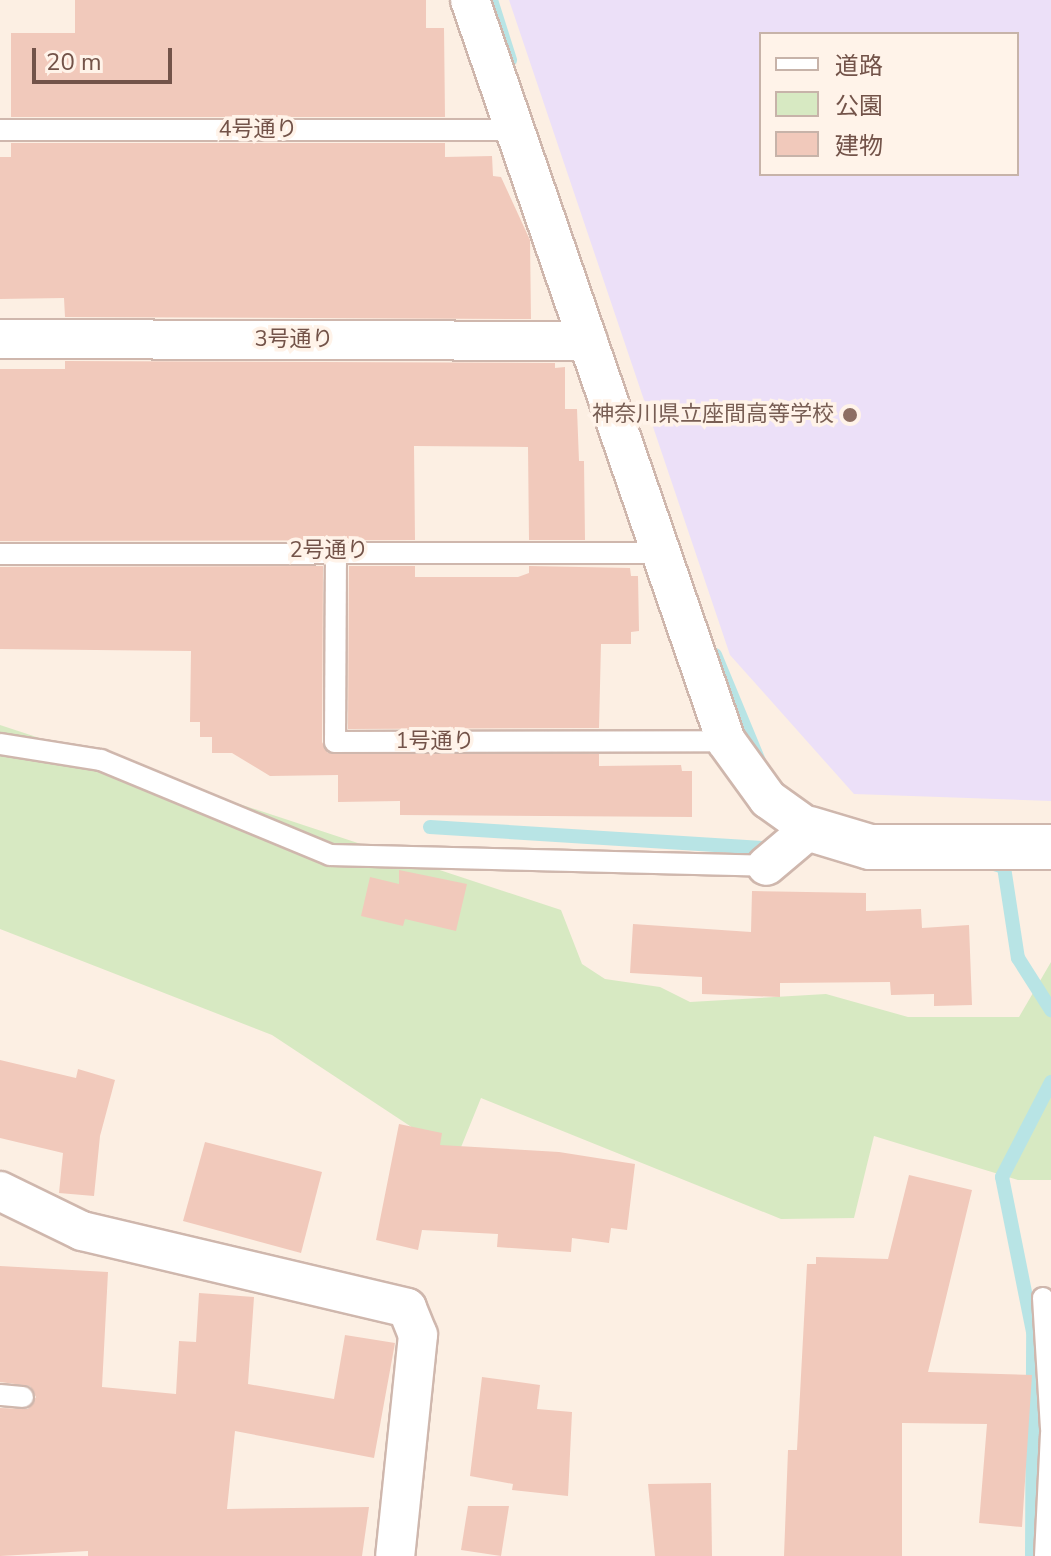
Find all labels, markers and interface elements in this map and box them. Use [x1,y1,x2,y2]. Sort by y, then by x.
scale bar [36,32,176,82]
legend [759,32,1019,176]
text: 20 m [46,46,102,78]
text: 道路 [835,50,883,82]
text: 公園 [835,90,883,122]
street label: 4号通り [218,117,298,143]
text: 建物 [835,130,883,162]
street label: 3号通り [254,327,334,353]
place label: 神奈川県立座間高等学校 [592,402,834,428]
marker: 神奈川県立座間高等学校 [841,406,859,424]
street label: 2号通り [289,538,369,564]
street label: 1号通り [395,729,475,755]

